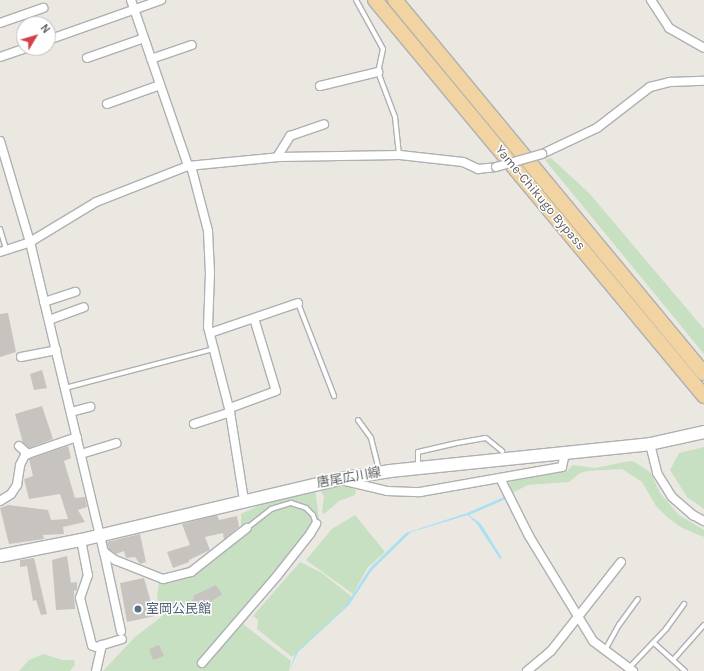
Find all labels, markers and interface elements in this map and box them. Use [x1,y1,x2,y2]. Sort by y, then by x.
north arrow [16,16,56,56]
text: N [38,22,53,36]
street label: Yame-Chikugo Bypass [492,142,588,254]
street label: 唐尾広川線 [316,465,382,491]
place label: 室岡公民館 [146,601,211,617]
marker: 室岡公民館 [133,604,143,614]

